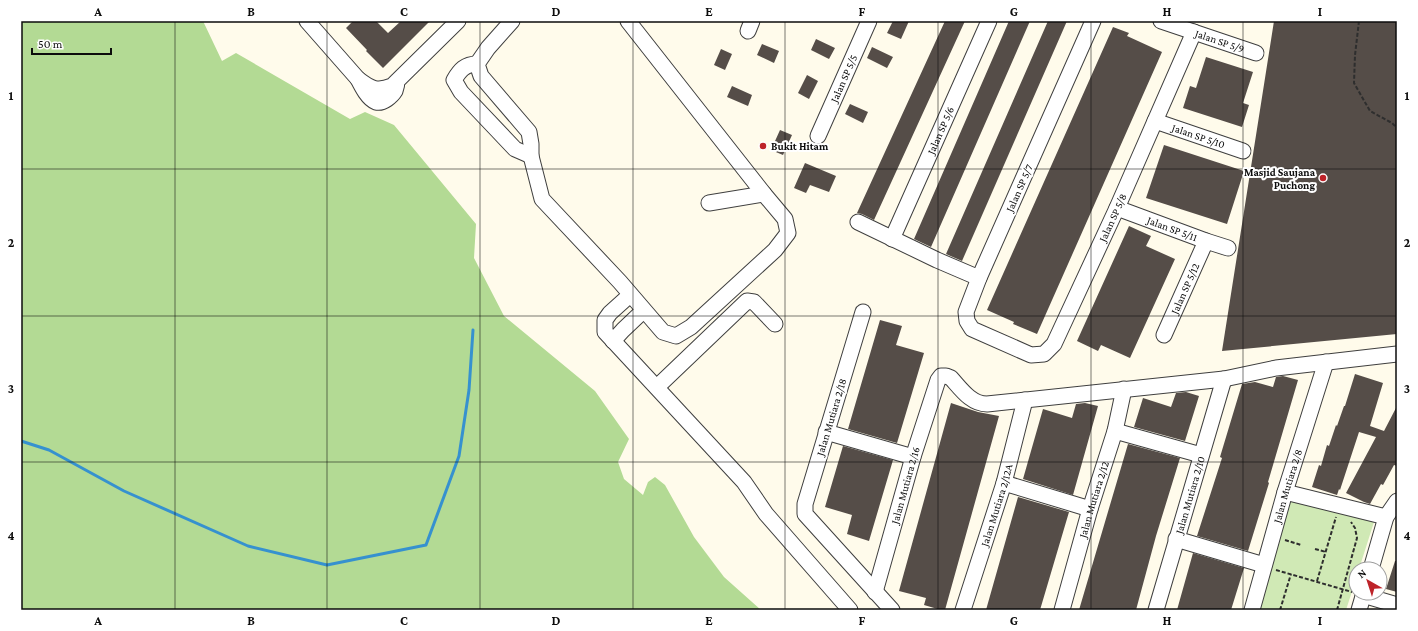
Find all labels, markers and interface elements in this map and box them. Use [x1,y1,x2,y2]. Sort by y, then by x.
text: A [93,4,102,19]
text: B [247,4,255,19]
text: C [400,4,408,19]
text: D [552,4,561,19]
text: E [705,4,713,19]
text: F [859,4,866,19]
text: G [1010,4,1018,19]
text: H [1163,4,1172,19]
text: I [1318,4,1322,19]
street label: Jalan SP 5/9 [1192,27,1246,55]
scale bar [32,30,111,56]
text: 50 m [38,37,63,51]
street label: Jalan SP 5/5 [827,53,859,105]
text: 1 [9,88,14,103]
text: 1 [1405,88,1410,103]
street label: Jalan SP 5/6 [924,105,956,157]
street label: Jalan SP 5/10 [1169,121,1227,150]
place label: Bukit Hitam [771,140,829,152]
marker: Bukit Hitam [758,141,768,151]
street label: Jalan SP 5/7 [1003,162,1036,215]
place label: Masjid Saujana Puchong [1244,166,1316,191]
marker: Masjid Saujana Puchong [1318,173,1328,183]
street label: Jalan SP 5/8 [1096,192,1129,245]
street label: Jalan SP 5/11 [1144,213,1199,243]
text: 2 [8,235,15,250]
text: 2 [1404,235,1411,250]
street label: Jalan SP 5/12 [1168,261,1201,317]
street label: Jalan Mutiara 2/18 [813,377,849,458]
text: 3 [8,381,14,396]
text: 3 [1404,381,1410,396]
street label: Jalan Mutiara 2/16 [888,445,922,526]
street label: Jalan Mutiara 2/8 [1270,447,1304,526]
street label: Jalan Mutiara 2/10 [1172,455,1207,536]
street label: Jalan Mutiara 2/12 [1076,460,1111,540]
street label: Jalan Mutiara 2/12A [978,462,1015,549]
text: 4 [7,528,15,543]
text: 4 [1403,528,1411,543]
north arrow [1348,561,1388,601]
text: N [1355,566,1369,580]
text: A [93,613,102,628]
text: B [247,613,255,628]
text: C [400,613,408,628]
text: D [552,613,561,628]
text: E [705,613,713,628]
text: F [859,613,866,628]
text: G [1010,613,1018,628]
text: H [1163,613,1172,628]
text: I [1318,613,1322,628]

